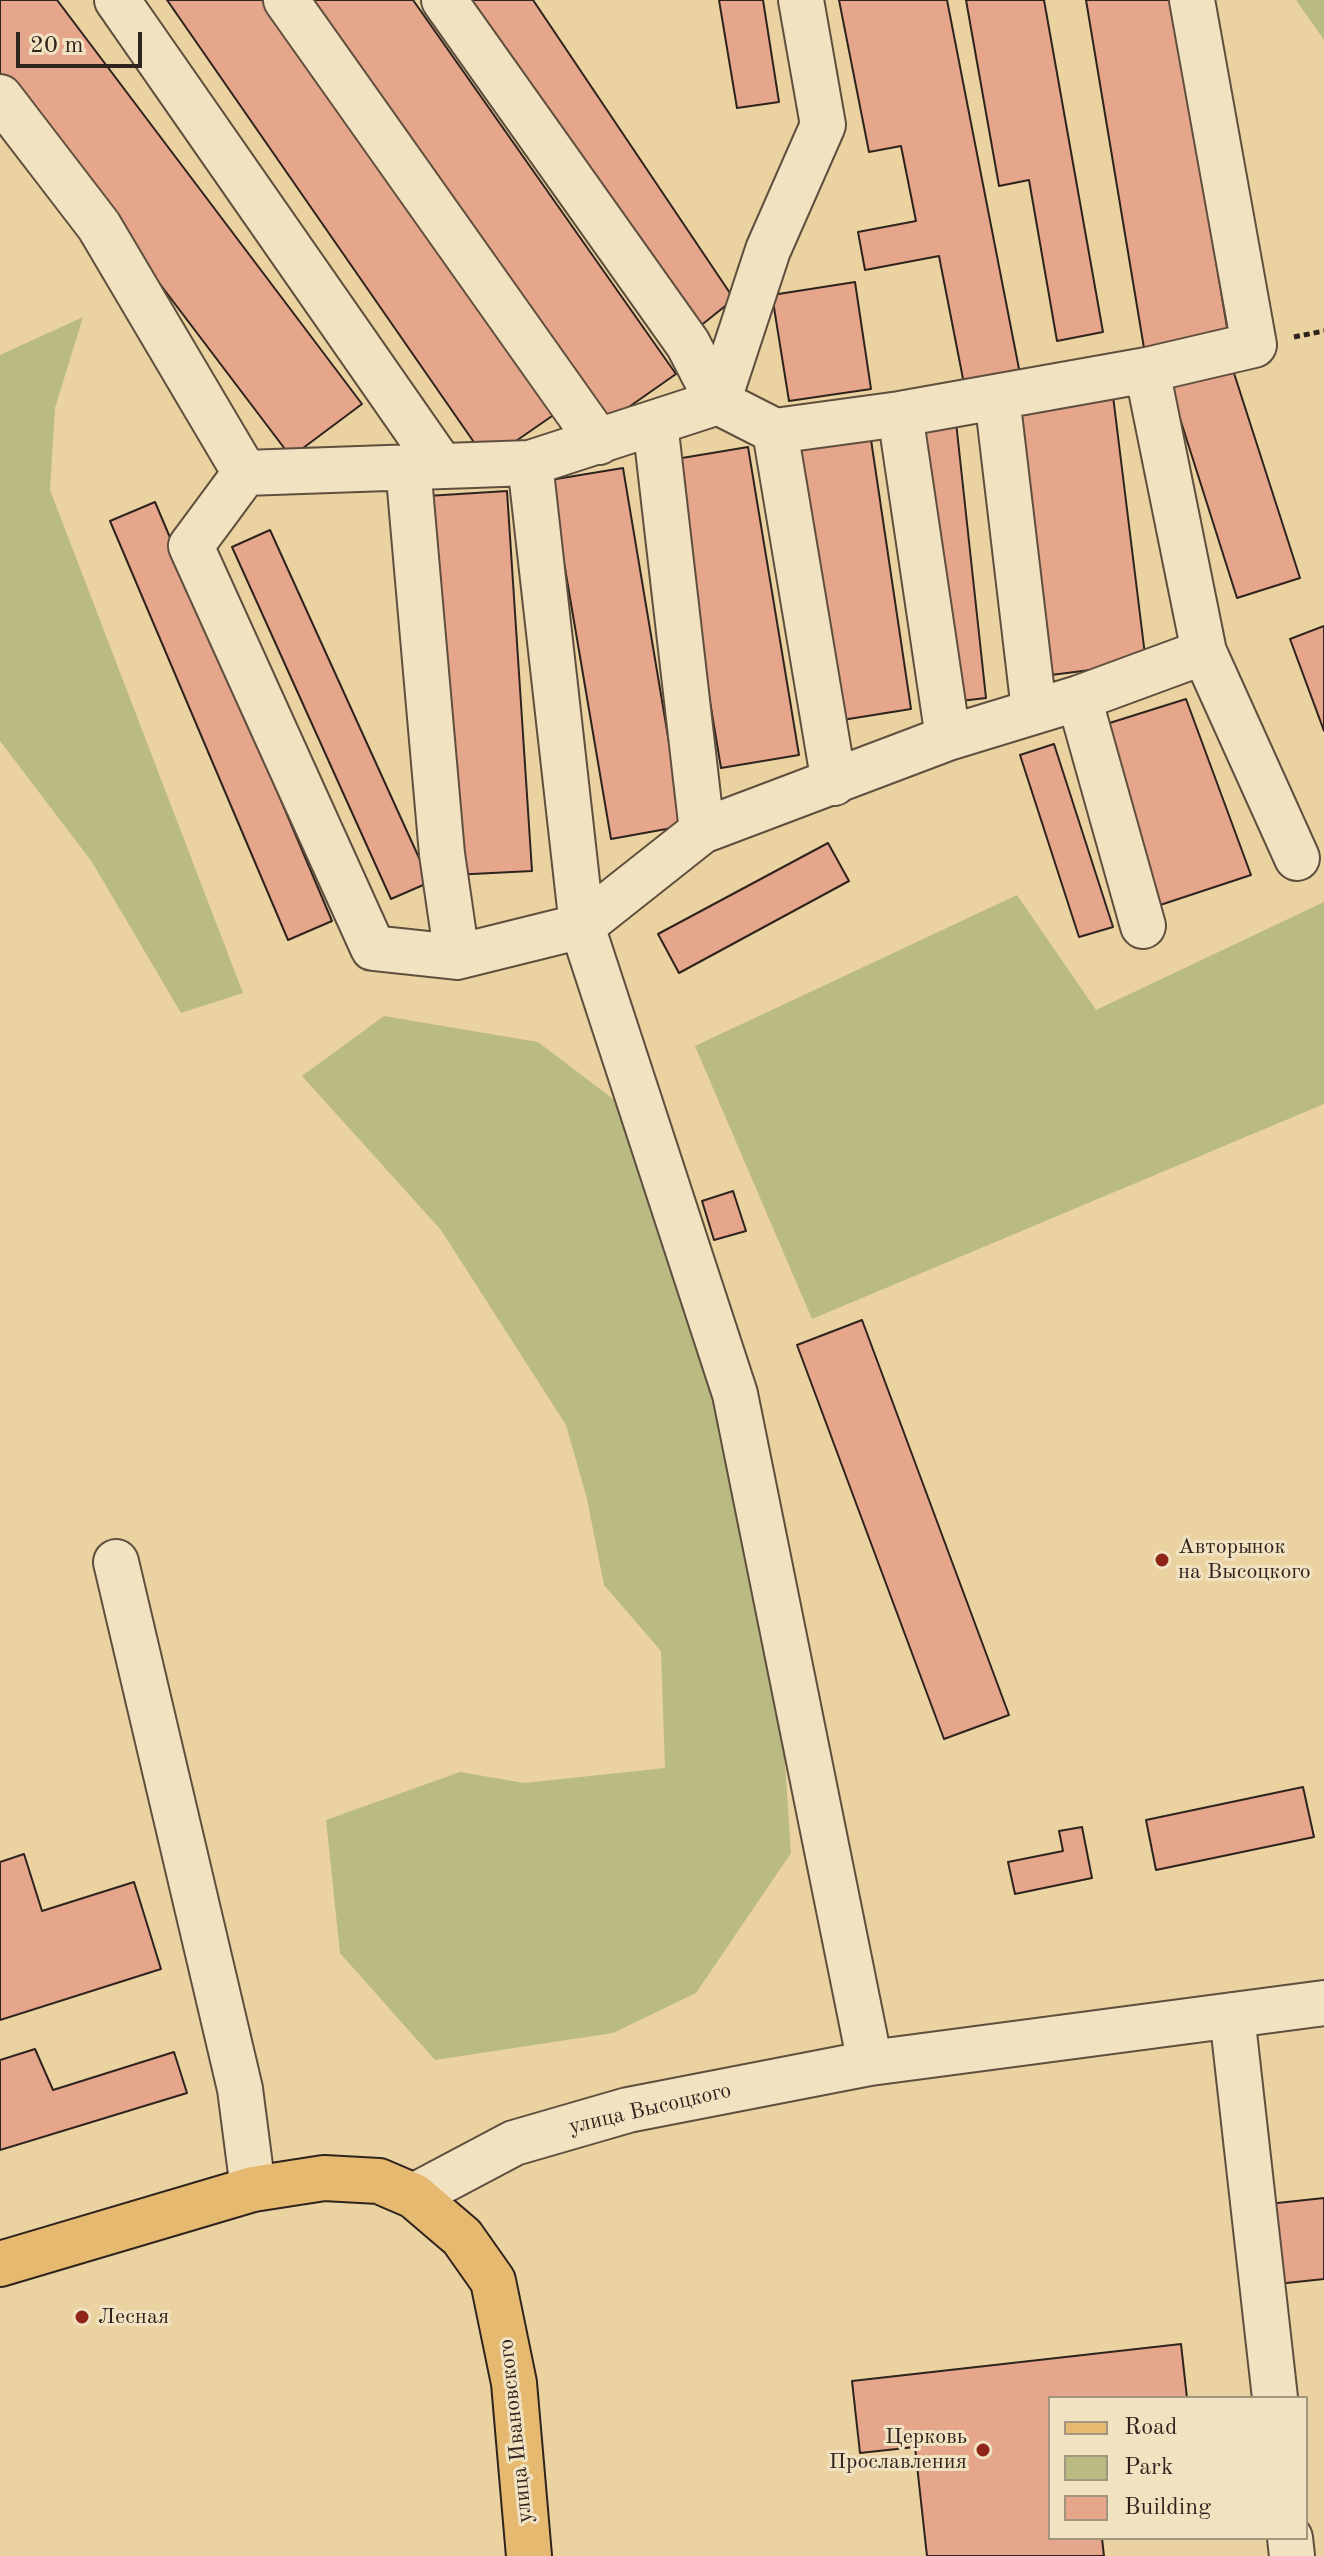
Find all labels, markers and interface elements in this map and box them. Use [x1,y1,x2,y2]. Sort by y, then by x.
scale bar [20,16,146,66]
text: 20 m [30,34,84,58]
place label: Авторынок на Высоцкого [1178,1534,1311,1586]
marker: Авторынок на Высоцкого [1153,1551,1171,1569]
street label: улица Высоцкого [566,2077,734,2141]
place label: Лесная [98,2304,169,2330]
marker: Лесная [73,2308,91,2326]
street label: улица Ивановского [493,2338,539,2524]
legend [1048,2396,1308,2540]
text: Road [1124,2416,1177,2440]
place label: Церковь Прославления [829,2424,967,2476]
marker: Церковь Прославления [974,2441,992,2459]
text: Park [1124,2456,1173,2480]
text: Building [1124,2496,1211,2520]

